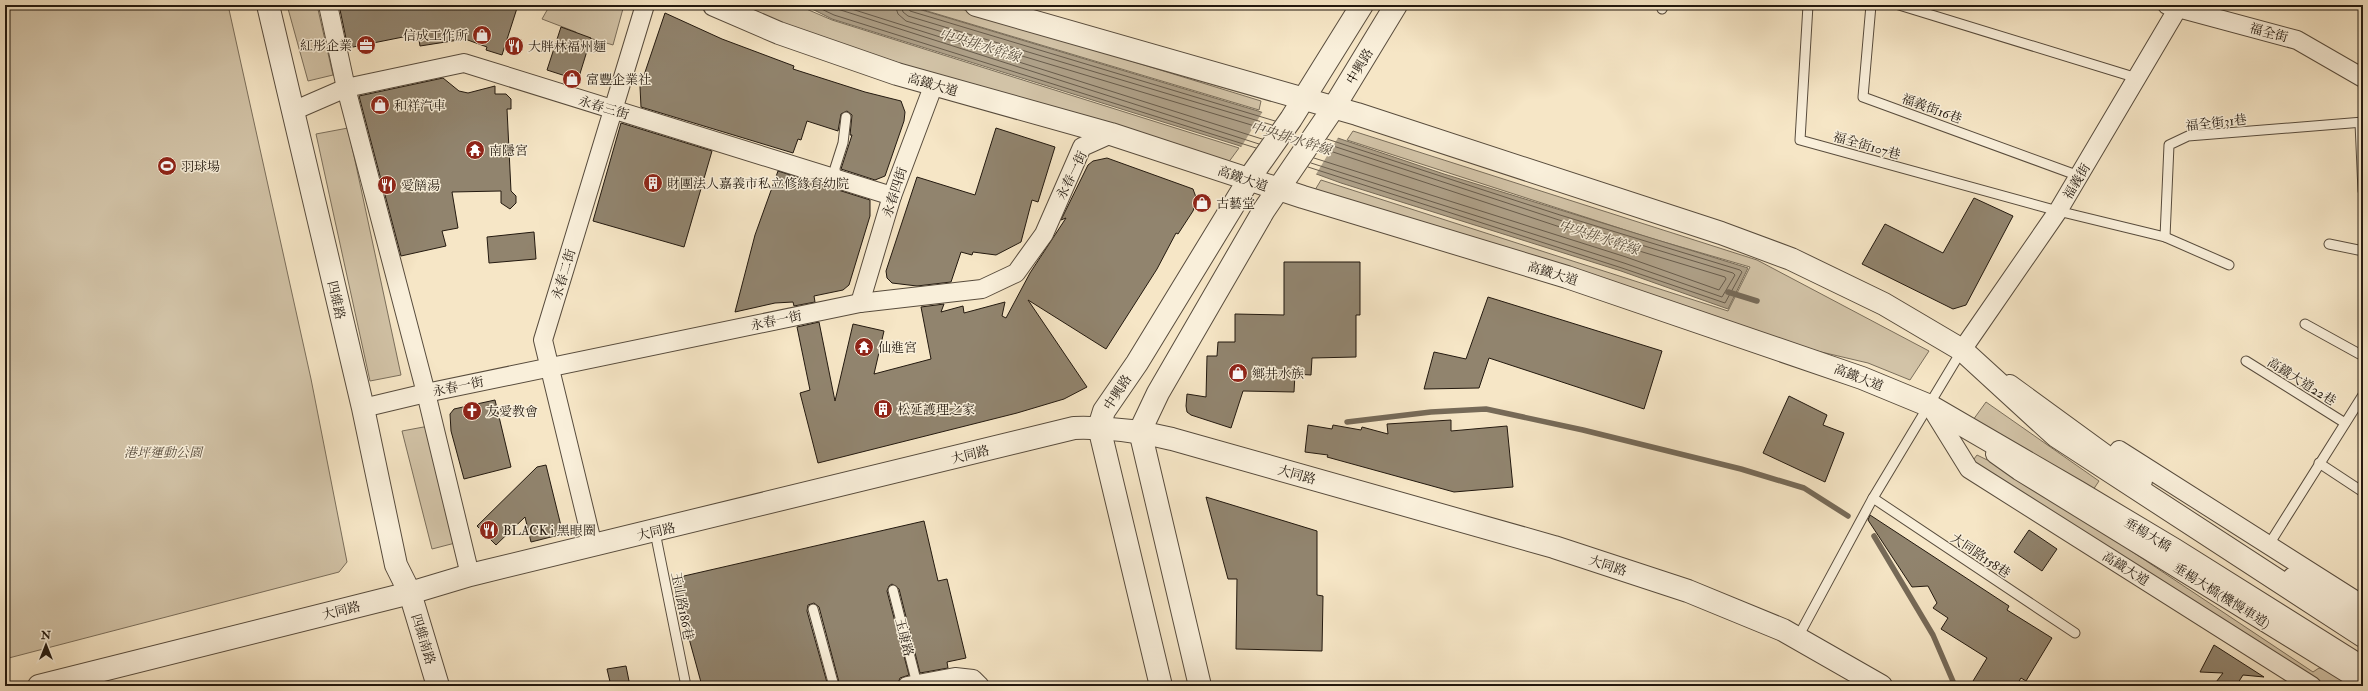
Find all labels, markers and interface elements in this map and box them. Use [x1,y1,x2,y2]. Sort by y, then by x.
street label: 福全街 [2248,20,2290,46]
shop icon: 信成工作所 [471,24,493,46]
water label: 中央排水幹線 [937,25,1024,66]
place label: 信成工作所 [403,28,468,44]
office icon: 紅彤企業 [355,34,377,56]
restaurant icon: 大胖林福州麵 [503,35,525,57]
place label: 紅彤企業 [300,38,352,54]
place label: 大胖林福州麵 [528,39,606,55]
street label: 中興路 [1343,46,1377,87]
shop icon: 富豐企業社 [561,68,583,90]
street label: 高鐵大道 [906,70,960,100]
place label: 富豐企業社 [586,72,651,88]
street label: 福義街16巷 [1899,91,1964,127]
street label: 永春三街 [576,93,631,123]
shop icon: 和祥汽車 [369,94,391,116]
place label: 和祥汽車 [394,98,446,114]
street label: 福全街31巷 [2185,112,2248,134]
water label: 中央排水幹線 [1248,118,1335,159]
street label: 福全街107巷 [1831,129,1902,163]
temple icon: 南隱宮 [464,139,486,161]
place label: 南隱宮 [489,143,528,159]
street label: 永春一街 [1053,149,1090,202]
sports icon: 羽球場 [156,155,178,177]
place label: 羽球場 [181,159,220,175]
street label: 福義街 [2060,161,2094,202]
street label: 高鐵大道 [1215,163,1270,195]
street label: 永春四街 [879,165,911,220]
building icon: 財團法人嘉義市私立修緣育幼院 [642,172,664,194]
restaurant icon: 愛饍湯 [376,174,398,196]
place label: 財團法人嘉義市私立修緣育幼院 [667,176,849,192]
place label: 愛饍湯 [401,178,440,194]
shop icon: 古藝堂 [1191,192,1213,214]
place label: 古藝堂 [1216,196,1255,212]
water label: 中央排水幹線 [1556,216,1643,259]
street label: 永春二街 [549,247,579,302]
street label: 高鐵大道 [1525,259,1580,289]
street label: 四維路 [324,279,348,321]
street label: 永春一街 [749,308,803,334]
temple icon: 仙進宮 [853,336,875,358]
place label: 仙進宮 [878,340,917,356]
street label: 高鐵大道22巷 [2264,354,2339,409]
street label: 高鐵大道 [1831,361,1886,395]
shop icon: 鄉井水族 [1227,362,1249,384]
place label: 鄉井水族 [1252,366,1304,382]
street label: 中興路 [1101,372,1135,413]
street label: 永春一街 [431,374,485,400]
building icon: 松延護理之家 [872,398,894,420]
church icon: 友愛教會 [461,400,483,422]
place label: 松延護理之家 [897,402,975,418]
place label: 友愛教會 [486,404,538,420]
street label: 大同路 [949,442,991,467]
park label: 港坪運動公園 [124,445,204,461]
street label: 大同路 [1276,462,1318,488]
street label: 垂楊大橋 [2121,515,2174,555]
restaurant icon: BLACK i 黑眼圈 [478,519,500,541]
street label: 大同路 [635,520,677,544]
place label: BLACK i 黑眼圈 [503,523,596,539]
street label: 大同路158巷 [1948,530,2013,582]
street label: 高鐵大道 [2099,548,2152,589]
street label: 大同路 [1587,552,1629,580]
street label: 垂楊大橋(機慢車道) [2170,560,2273,632]
street label: 玉山路186巷 [668,571,696,642]
street label: 大同路 [320,598,362,623]
street label: 四維南路 [408,612,438,667]
street label: 玉康路 [892,616,917,658]
north arrow [26,625,66,665]
text: N [40,629,52,642]

